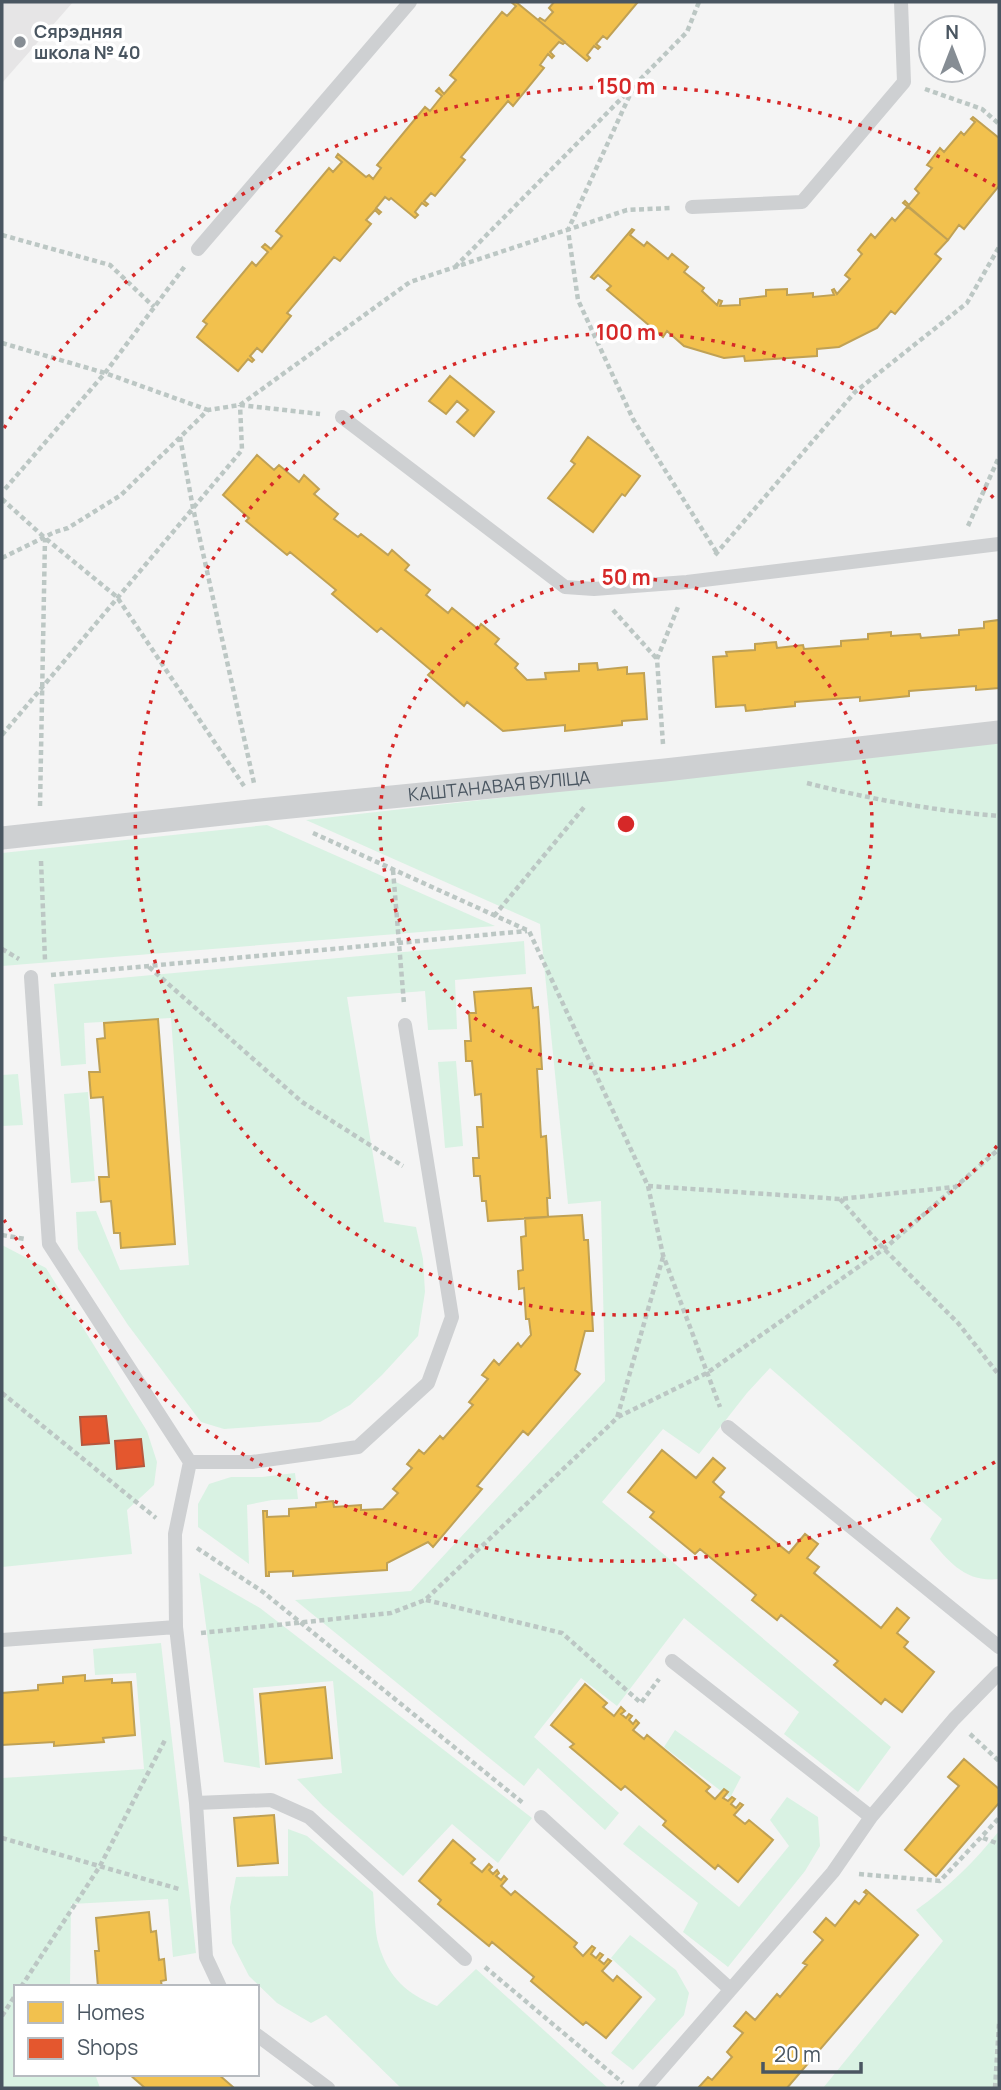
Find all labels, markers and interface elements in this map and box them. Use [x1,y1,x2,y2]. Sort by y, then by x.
north arrow [917,14,987,84]
place label: Сярэдняя школа № 40 [34,19,140,64]
text: N [945,19,959,45]
marker: Сярэдняя школа № 40 [12,34,28,50]
text: 150 m [597,72,655,100]
text: 100 m [596,318,656,346]
text: 50 m [601,563,651,591]
street label: КАШТАНАВАЯ ВУЛІЦА [407,764,592,806]
centre of rings [614,812,638,836]
legend [14,1985,259,2076]
text: Homes [77,1998,145,2026]
scale bar [763,2030,861,2074]
text: Shops [77,2033,138,2061]
text: 20 m [774,2040,821,2068]

